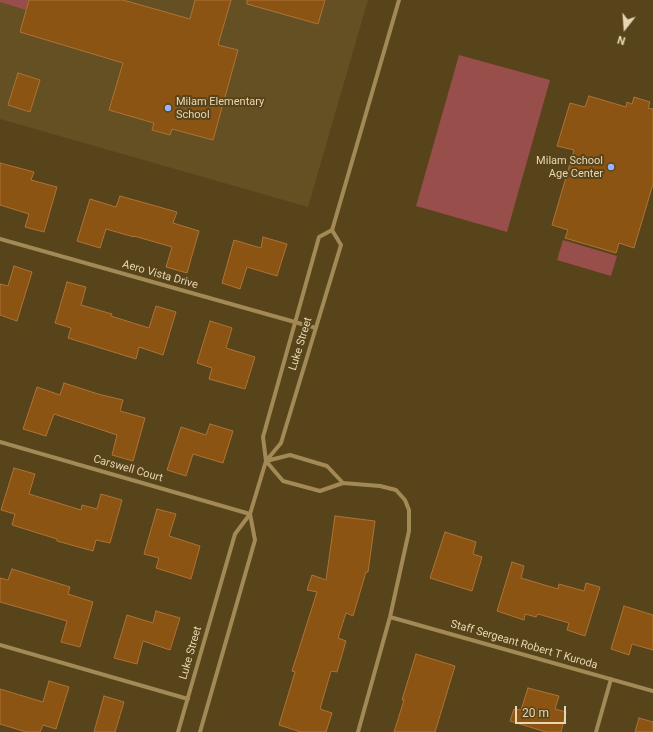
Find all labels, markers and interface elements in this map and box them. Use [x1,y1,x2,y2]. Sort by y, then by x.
north arrow [605,8,645,48]
text: N [616,33,627,47]
place label: Milam Elementary School [176,95,264,121]
marker: Milam Elementary School [163,103,173,113]
place label: Milam School Age Center [536,154,603,180]
marker: Milam School Age Center [606,162,616,172]
street label: Aero Vista Drive [121,258,199,292]
street label: Luke Street [287,316,315,372]
street label: Carswell Court [92,453,164,485]
street label: Staff Sergeant Robert T Kuroda [449,618,599,672]
street label: Luke Street [177,625,205,681]
scale bar [517,698,568,724]
text: 20 m [522,706,549,720]

